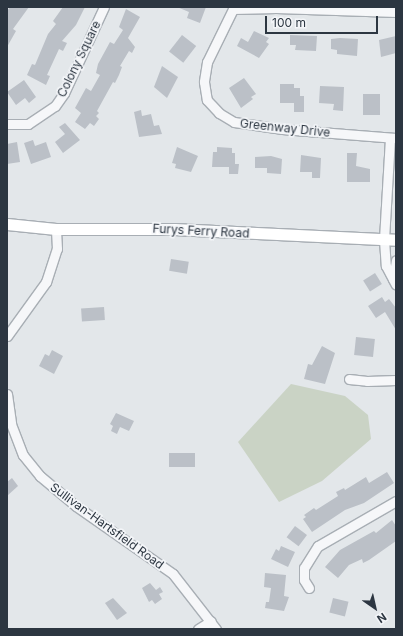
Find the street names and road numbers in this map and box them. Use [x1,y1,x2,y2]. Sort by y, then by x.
street label: Colony Square [54,18,104,100]
street label: Greenway Drive [239,116,331,140]
street label: Furys Ferry Road [152,221,250,241]
street label: Sullivan-Hartsfield Road [47,480,167,572]

